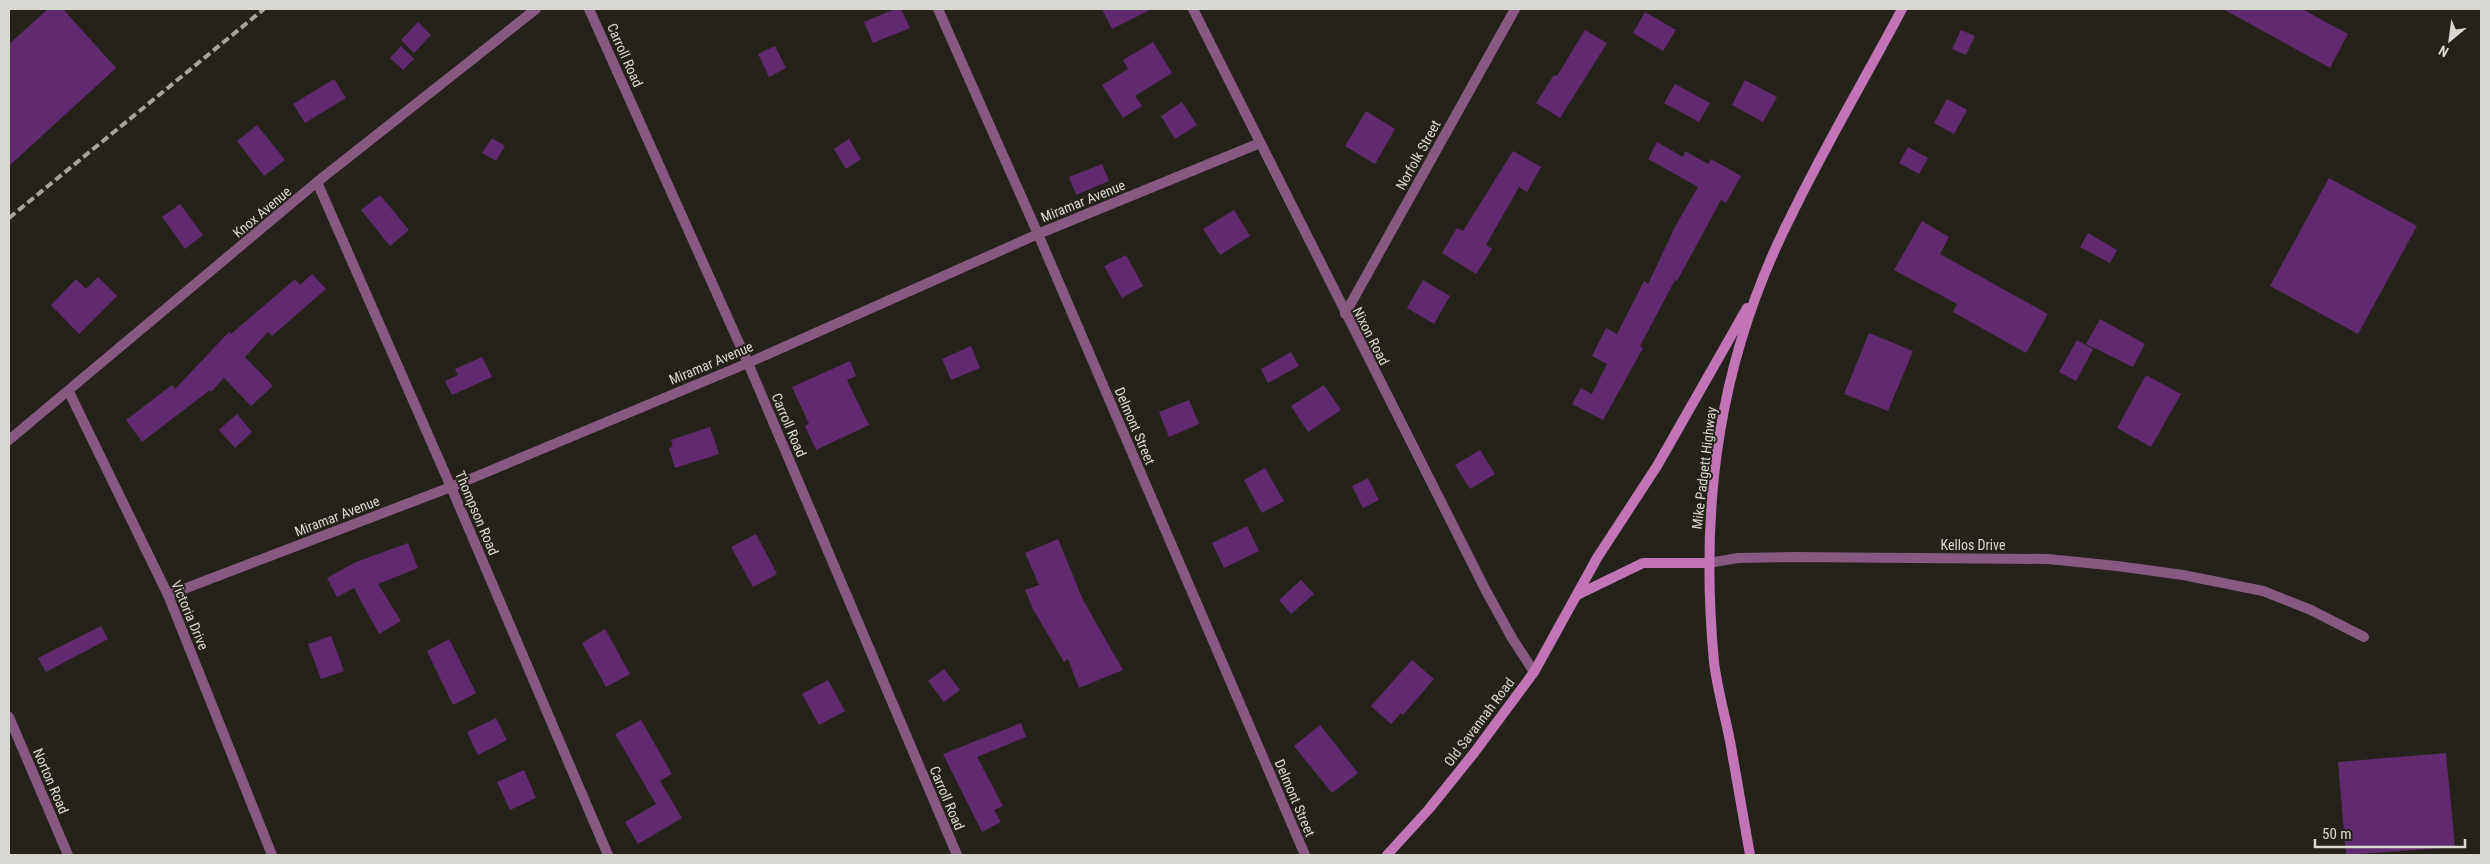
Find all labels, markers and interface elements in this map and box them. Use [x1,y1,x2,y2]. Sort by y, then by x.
north arrow [2425,15,2475,65]
street label: Carroll Road [604,21,646,89]
text: N [2436,42,2451,60]
street label: Norfolk Street [1392,117,1444,193]
street label: Miramar Avenue [1038,177,1128,225]
street label: Knox Avenue [230,183,295,241]
street label: Nixon Road [1350,304,1392,368]
street label: Miramar Avenue [667,338,756,388]
street label: Delmont Street [1112,385,1158,467]
street label: Carroll Road [768,391,810,459]
street label: Mike Padgett Highway [1689,406,1719,530]
street label: Thompson Road [452,468,502,558]
street label: Miramar Avenue [292,492,382,540]
street label: Kellos Drive [1940,537,2006,553]
street label: Victoria Drive [168,578,212,653]
street label: Old Savannah Road [1441,675,1517,769]
street label: Norton Road [30,746,72,816]
street label: Delmont Street [1272,757,1318,839]
street label: Carroll Road [926,764,968,832]
scale bar [2315,816,2465,848]
text: 50 m [2322,825,2352,843]

